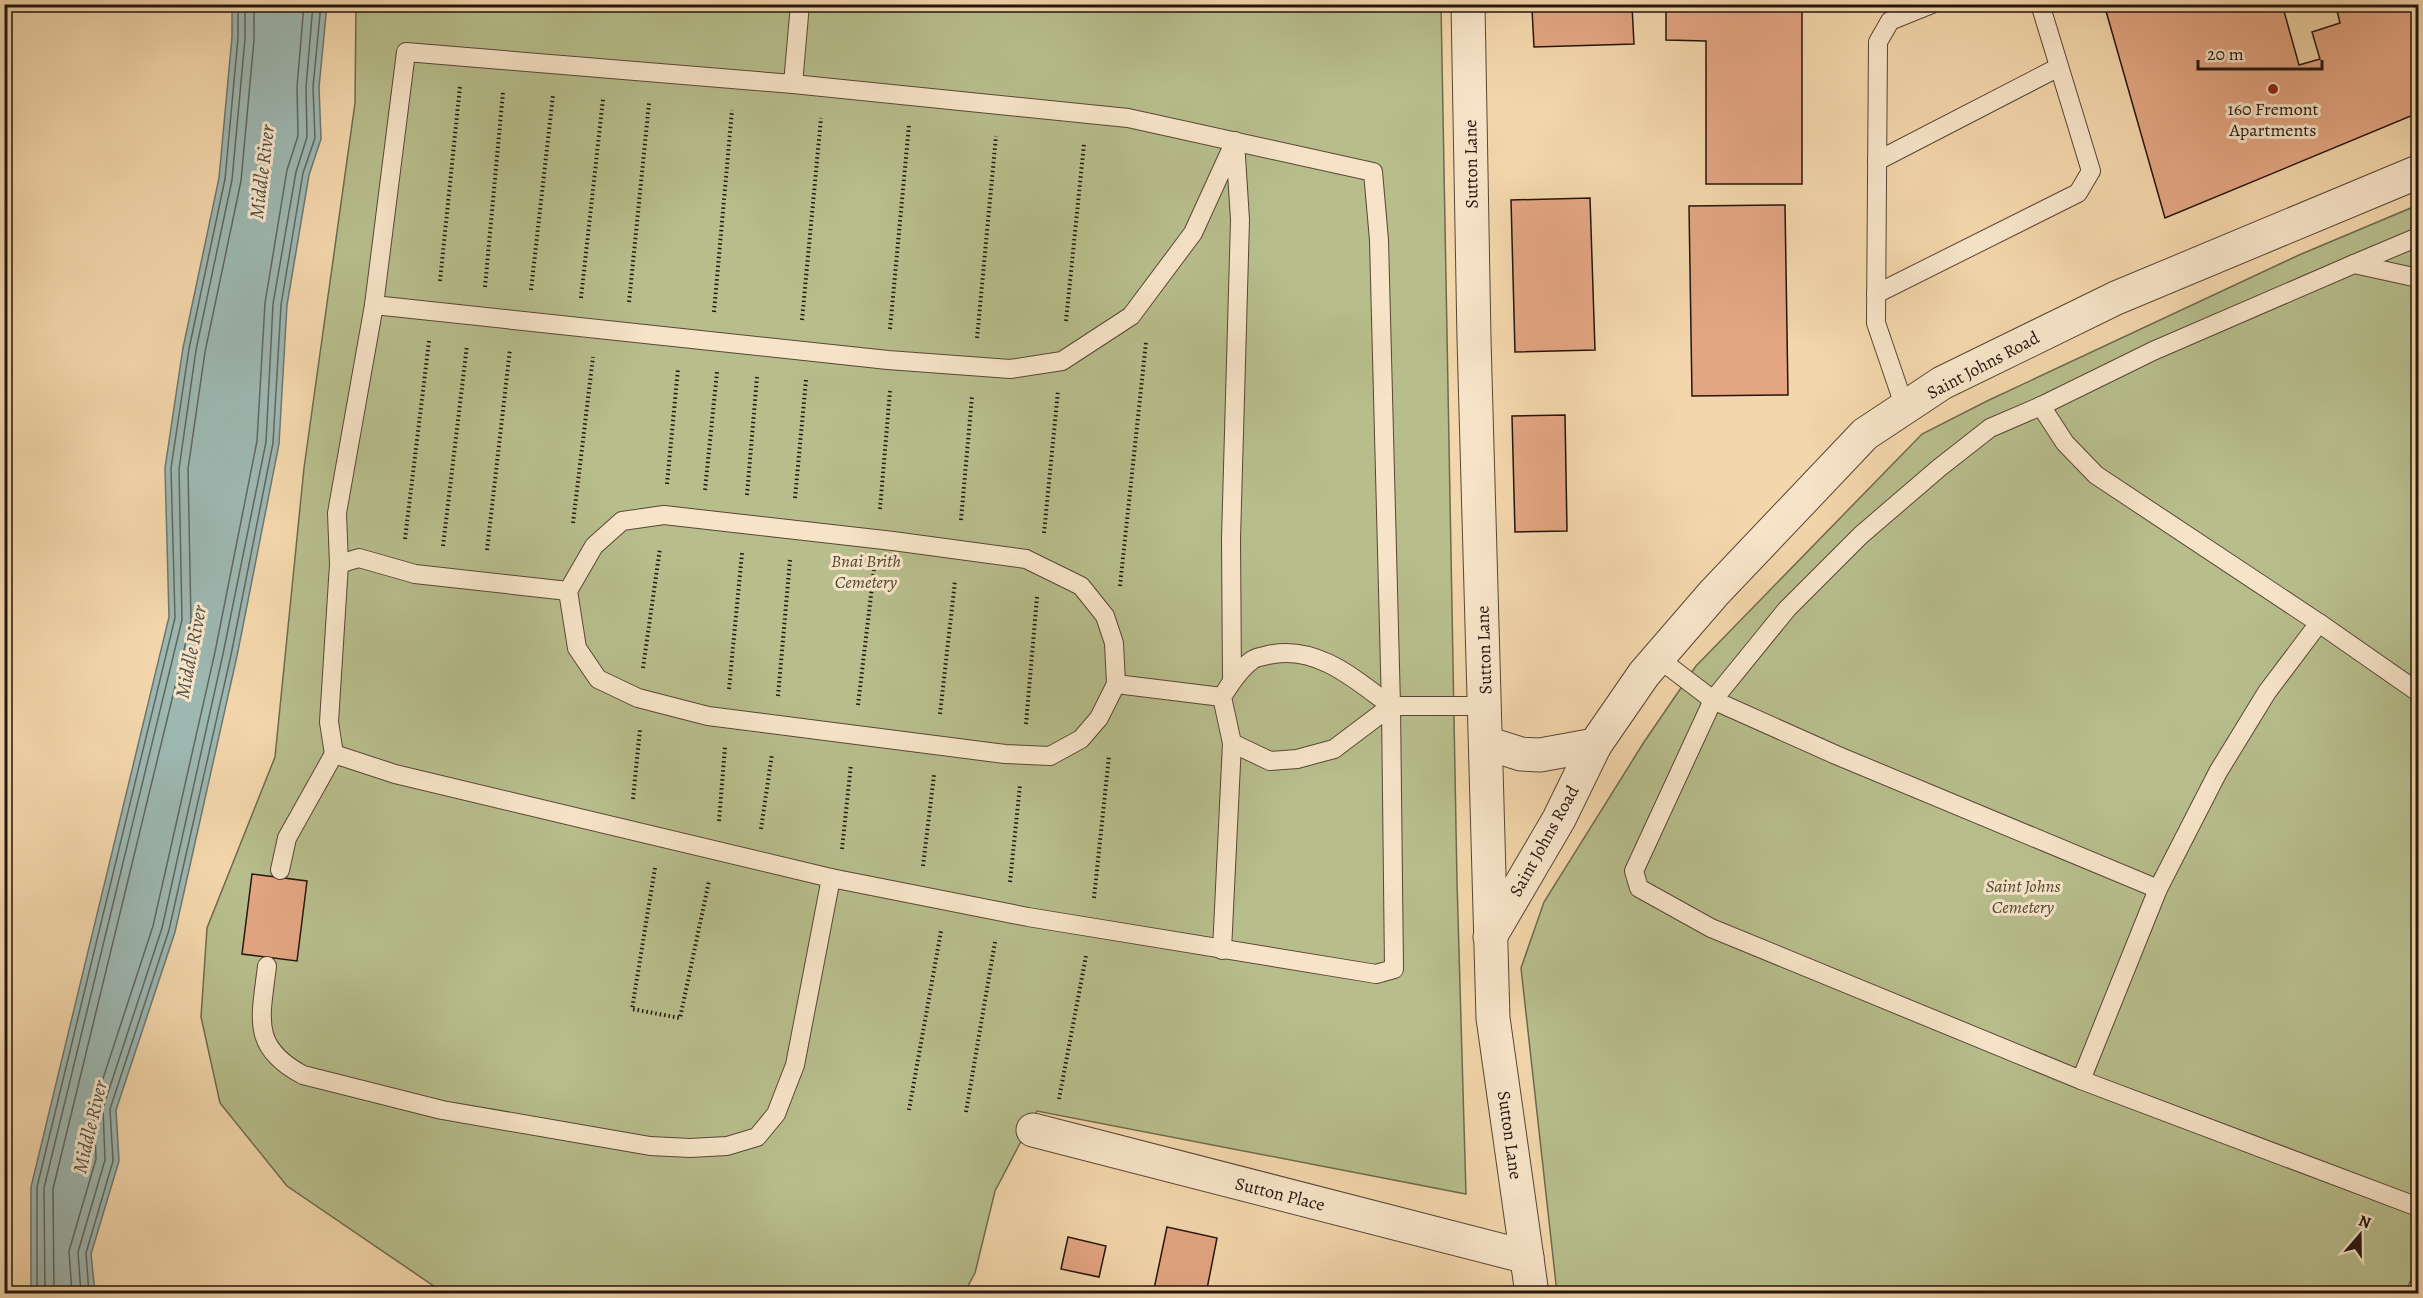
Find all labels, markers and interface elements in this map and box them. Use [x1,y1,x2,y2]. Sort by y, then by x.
scale bar [2198,33,2322,71]
text: 20 m [2207,42,2244,66]
marker: 160 Fremont Apartments [2266,82,2280,96]
place label: 160 Fremont Apartments [2227,97,2319,142]
street label: Sutton Lane [1458,119,1484,209]
water label: Middle River [243,122,281,220]
street label: Saint Johns Road [1923,325,2044,405]
park label: Bnai Brith Cemetery [831,549,901,594]
water label: Middle River [169,602,213,701]
street label: Sutton Lane [1470,605,1498,695]
street label: Saint Johns Road [1503,781,1585,901]
park label: Saint Johns Cemetery [1985,874,2061,919]
water label: Middle River [66,1077,114,1176]
street label: Sutton Lane [1492,1089,1528,1181]
street label: Sutton Place [1233,1171,1327,1217]
north arrow [2330,1205,2390,1265]
text: N [2356,1210,2374,1234]

